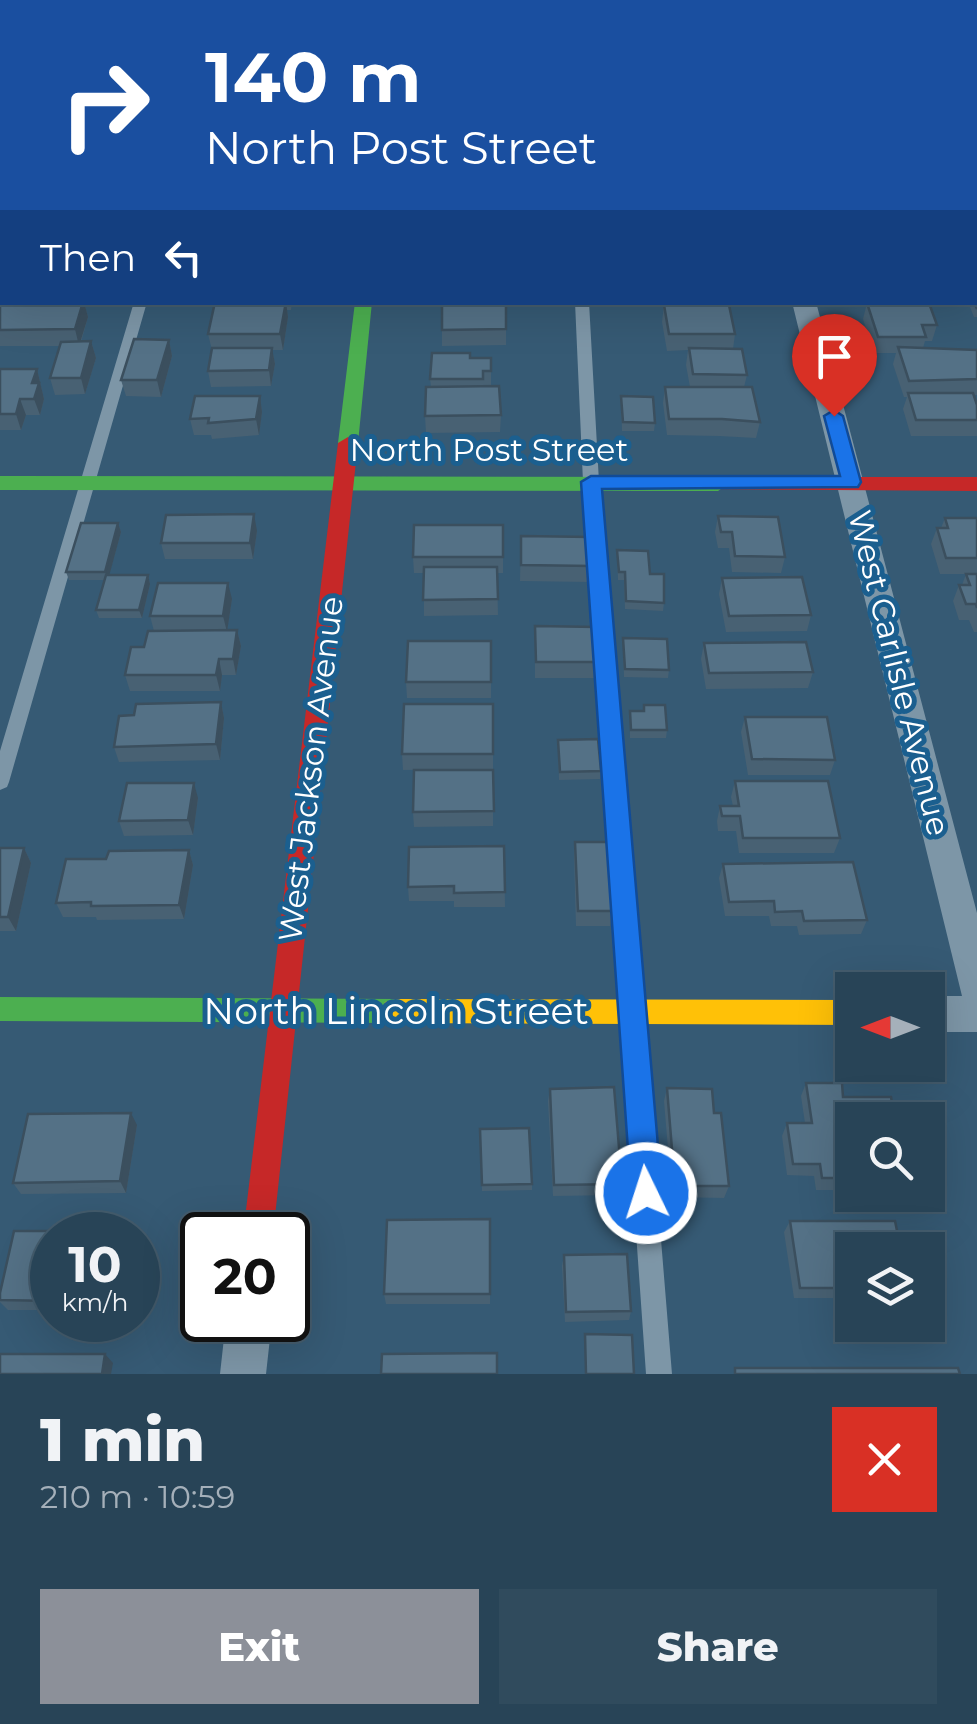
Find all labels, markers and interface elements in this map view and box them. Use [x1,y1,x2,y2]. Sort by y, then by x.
text: 140 m [205,34,421,120]
icon: right [40,40,170,170]
text: North Post Street [205,120,597,175]
icon: left [156,230,211,285]
text: Then [40,234,136,281]
pin [792,314,877,417]
icon: arrive [807,329,862,384]
street label: North Post Street [350,430,628,469]
street label: West Carlisle Avenue [840,506,959,840]
street label: West Jackson Avenue [270,594,351,944]
north arrow [835,972,945,1082]
map controls [835,972,945,1342]
street label: North Lincoln Street [203,987,589,1034]
button: search [835,1102,945,1212]
position arrow [594,1141,698,1245]
speed limit sign: 20 [180,1212,310,1342]
button: layers [835,1232,945,1342]
text: 10 [68,1234,122,1295]
text: km/h [62,1287,128,1317]
text: 1 min [40,1403,205,1476]
button: close [832,1407,937,1512]
text: 210 m · 10:59 [40,1477,235,1516]
button: Exit [40,1589,479,1704]
button: Share [499,1589,937,1704]

